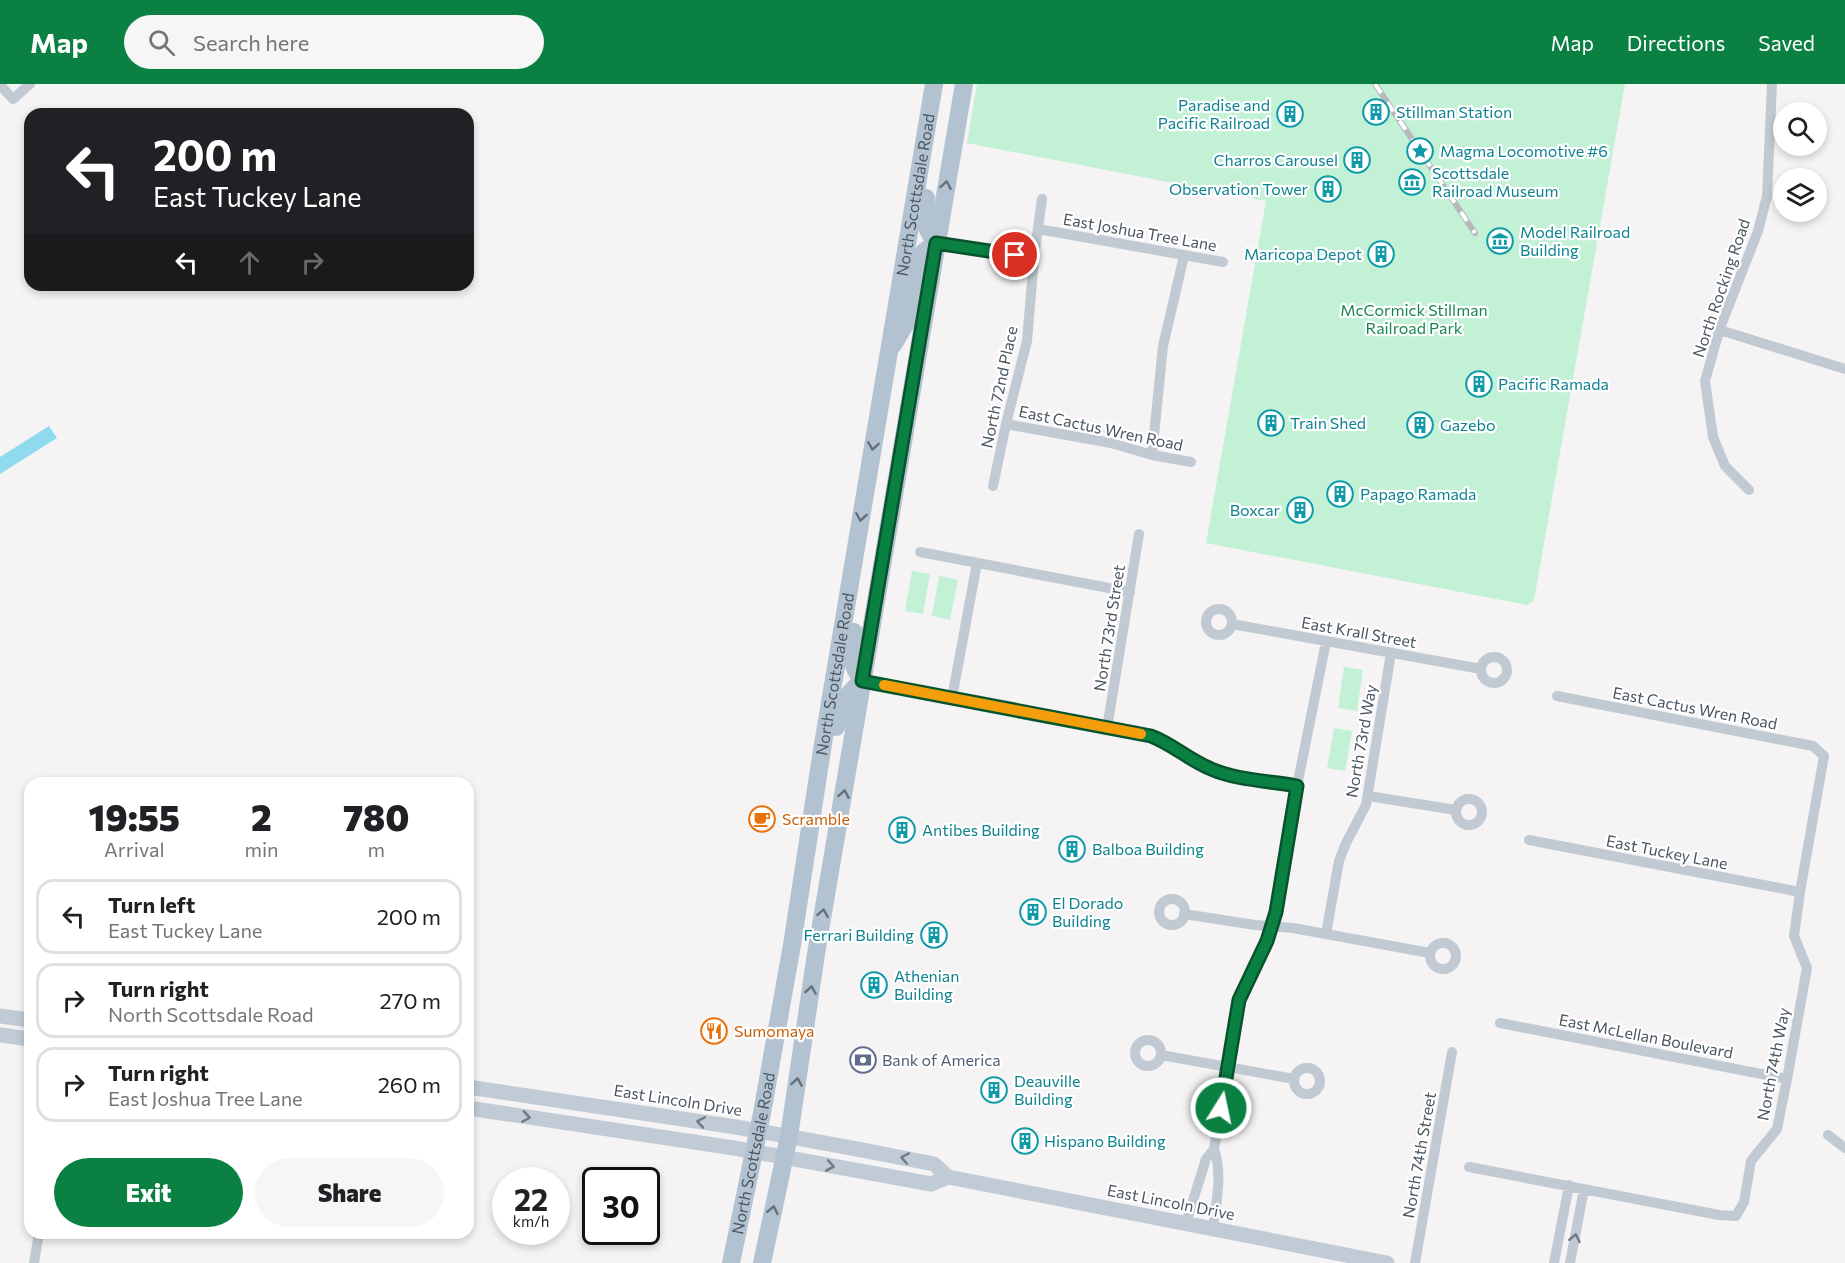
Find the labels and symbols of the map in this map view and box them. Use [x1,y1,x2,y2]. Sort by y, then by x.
place label: Paradise and Pacific Railroad [1158,95,1270,132]
building icon: Stillman Station [1361,97,1391,127]
building icon: Paradise and Pacific Railroad [1275,99,1305,129]
place label: Stillman Station [1396,102,1512,121]
street label: North Scottsdale Road [892,112,938,278]
place icon: Magma Locomotive #6 [1405,136,1435,166]
place label: Magma Locomotive #6 [1440,141,1608,160]
building icon: Charros Carousel [1342,145,1372,175]
place label: Charros Carousel [1214,150,1338,169]
place label: Scottsdale Railroad Museum [1432,163,1558,200]
museum icon: Scottsdale Railroad Museum [1397,167,1427,197]
building icon: Observation Tower [1313,174,1343,204]
place label: Observation Tower [1169,179,1309,198]
one-way arrow [939,180,952,190]
street label: East Joshua Tree Lane [1062,209,1218,254]
street label: North Rocking Road [1688,216,1753,360]
place label: Model Railroad Building [1520,222,1630,259]
museum icon: Model Railroad Building [1485,226,1515,256]
pin [989,229,1040,280]
building icon: Maricopa Depot [1366,239,1396,269]
place label: Maricopa Depot [1244,244,1362,263]
park label: McCormick Stillman Railroad Park [1340,300,1488,337]
street label: North 72nd Place [976,324,1021,450]
building icon: Pacific Ramada [1464,369,1494,399]
place label: Pacific Ramada [1498,374,1609,393]
street label: East Cactus Wren Road [1017,401,1185,454]
building icon: Train Shed [1256,408,1286,438]
building icon: Gazebo [1405,410,1435,440]
place label: Train Shed [1290,413,1366,432]
place label: Gazebo [1440,415,1496,434]
one-way arrow [867,440,880,450]
building icon: Papago Ramada [1325,479,1355,509]
place label: Papago Ramada [1360,484,1476,503]
building icon: Boxcar [1285,495,1315,525]
place label: Boxcar [1230,500,1281,519]
one-way arrow [856,513,868,522]
street label: North 73rd Street [1089,563,1128,693]
street label: North Scottsdale Road [811,591,857,757]
street label: East Krall Street [1300,612,1419,651]
street label: East Cactus Wren Road [1611,682,1779,733]
street label: North 73rd Way [1341,683,1380,799]
one-way arrow [837,789,850,799]
cafe icon: Scramble [747,804,777,834]
place label: Scramble [782,809,850,828]
building icon: Antibes Building [887,815,917,845]
place label: Antibes Building [922,820,1040,839]
street label: East Tuckey Lane [1605,830,1730,873]
building icon: Balboa Building [1057,834,1087,864]
place label: Balboa Building [1092,839,1204,858]
place label: El Dorado Building [1052,893,1123,930]
building icon: El Dorado Building [1018,897,1048,927]
one-way arrow [817,908,829,917]
building icon: Ferrari Building [919,920,949,950]
place label: Ferrari Building [804,925,914,944]
place label: Athenian Building [894,966,959,1003]
building icon: Athenian Building [859,970,889,1000]
one-way arrow [804,986,816,995]
street label: North 74th Way [1752,1006,1793,1122]
street label: East McLellan Boulevard [1557,1009,1735,1062]
restaurant icon: Sumomaya [699,1016,729,1046]
place label: Sumomaya [734,1021,814,1040]
bank icon: Bank of America [848,1045,878,1075]
place label: Bank of America [882,1050,1001,1069]
street label: North Scottsdale Road [727,1071,778,1236]
place label: Deauville Building [1014,1071,1080,1108]
building icon: Deauville Building [979,1075,1009,1105]
position arrow [1189,1076,1253,1140]
one-way arrow [790,1077,802,1086]
street label: East Lincoln Drive [613,1080,744,1119]
street label: North 74th Street [1398,1090,1439,1220]
one-way arrow [521,1111,530,1123]
one-way arrow [696,1116,706,1129]
building icon: Hispano Building [1010,1126,1040,1156]
place label: Hispano Building [1044,1131,1166,1150]
one-way arrow [901,1152,911,1165]
one-way arrow [825,1159,835,1172]
speed limit sign: 30 [582,1167,660,1245]
street label: East Lincoln Drive [1106,1180,1237,1223]
one-way arrow [766,1206,779,1216]
one-way arrow [1568,1233,1581,1243]

